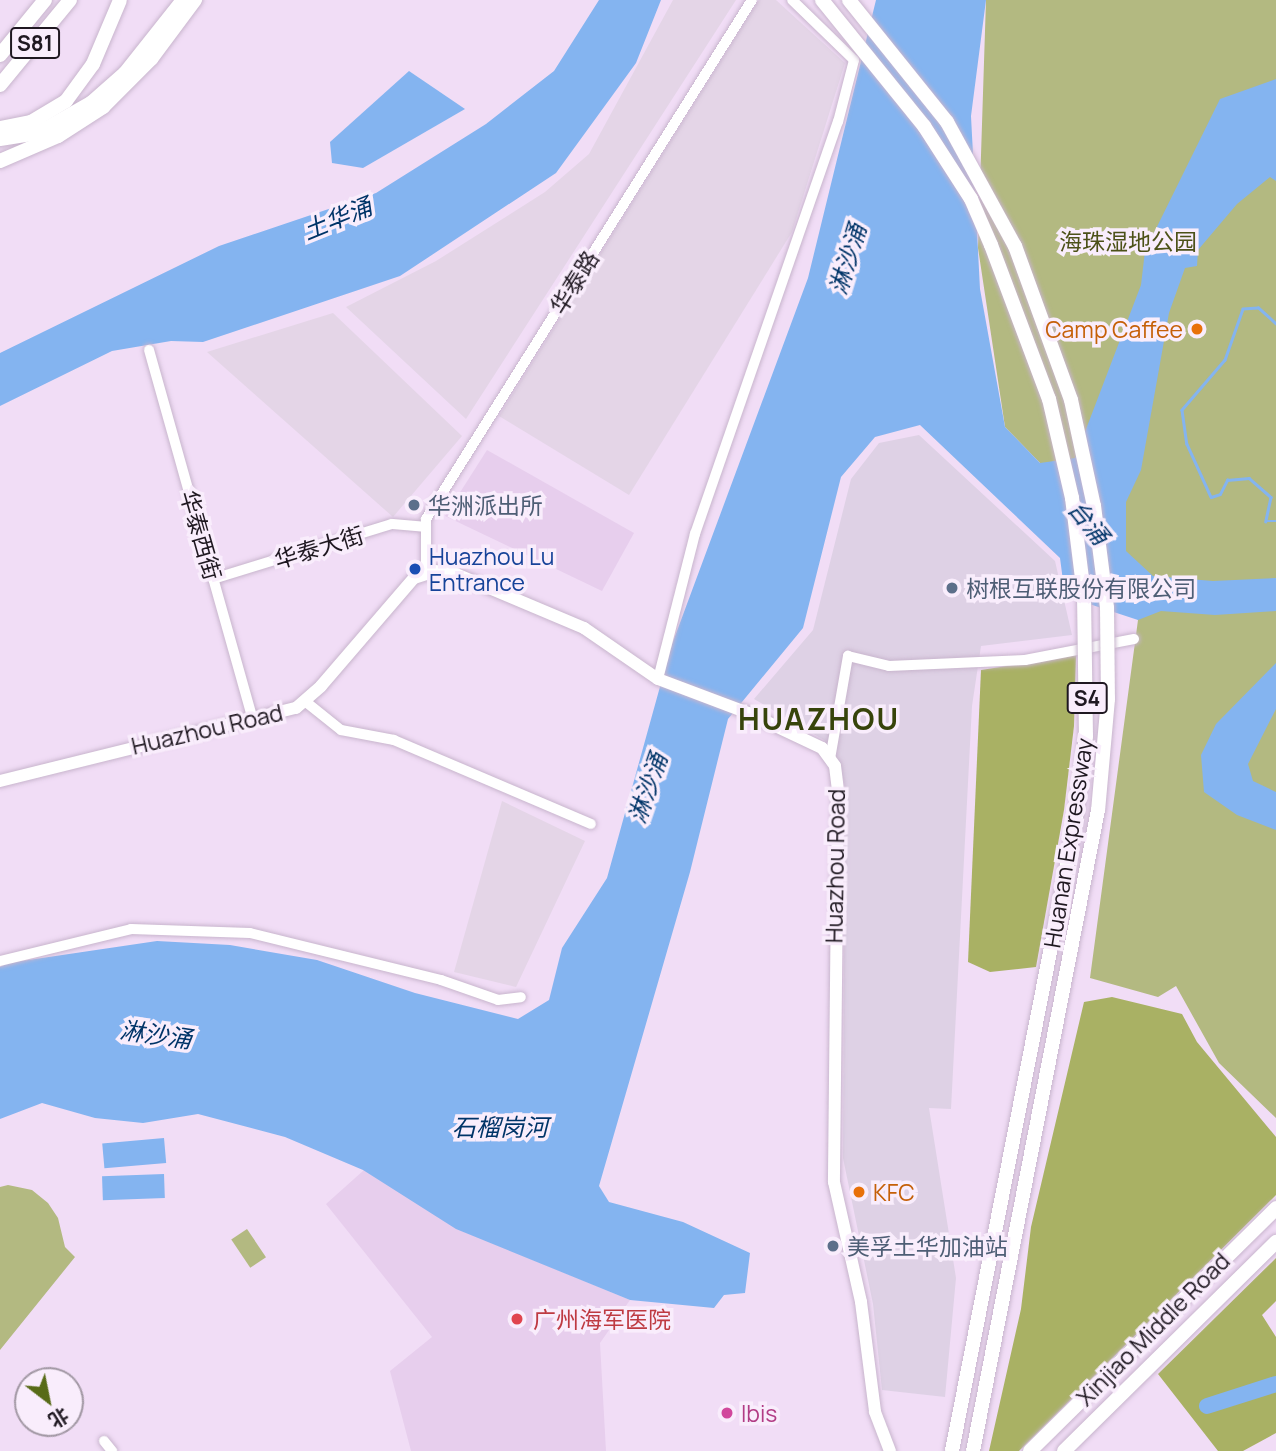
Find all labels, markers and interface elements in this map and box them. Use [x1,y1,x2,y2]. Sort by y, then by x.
road number: S81 [9,26,61,60]
water label: 土华涌 [298,191,376,245]
water label: 淋沙涌 [823,220,871,298]
park label: 海珠湿地公园 [1059,227,1197,255]
street label: 华泰路 [544,245,604,319]
place label: Camp Caffee [1045,315,1183,343]
marker: Camp Caffee [1189,321,1205,337]
street label: 华泰西街 [175,487,227,583]
place label: 华洲派出所 [428,491,543,519]
water label: 台涌 [1063,494,1115,550]
marker: 华洲派出所 [406,497,422,513]
street label: 华泰大街 [271,520,367,574]
place label: Huazhou Lu Entrance [429,542,554,596]
marker: Huazhou Lu Entrance [407,561,423,577]
place label: 树根互联股份有限公司 [966,574,1196,602]
marker: 树根互联股份有限公司 [944,580,960,596]
road number: S4 [1066,680,1108,716]
street label: Huazhou Road [129,698,285,760]
district label: HUAZHOU [739,701,899,737]
street label: Huanan Expressway [1038,736,1098,950]
water label: 淋沙涌 [622,749,672,827]
street label: Huazhou Road [820,789,850,943]
water label: 淋沙涌 [118,1015,194,1053]
water label: 石榴岗河 [452,1113,548,1141]
place label: KFC [873,1178,915,1206]
marker: KFC [851,1184,867,1200]
place label: 美孚土华加油站 [847,1232,1008,1260]
marker: 美孚土华加油站 [825,1238,841,1254]
street label: Xinjiao Middle Road [1071,1247,1235,1411]
place label: 广州海军医院 [533,1305,671,1333]
marker: 广州海军医院 [507,1309,527,1329]
north arrow [14,1367,84,1437]
place label: Ibis [741,1399,777,1427]
text: 北 [44,1402,74,1434]
marker: Ibis [719,1405,735,1421]

